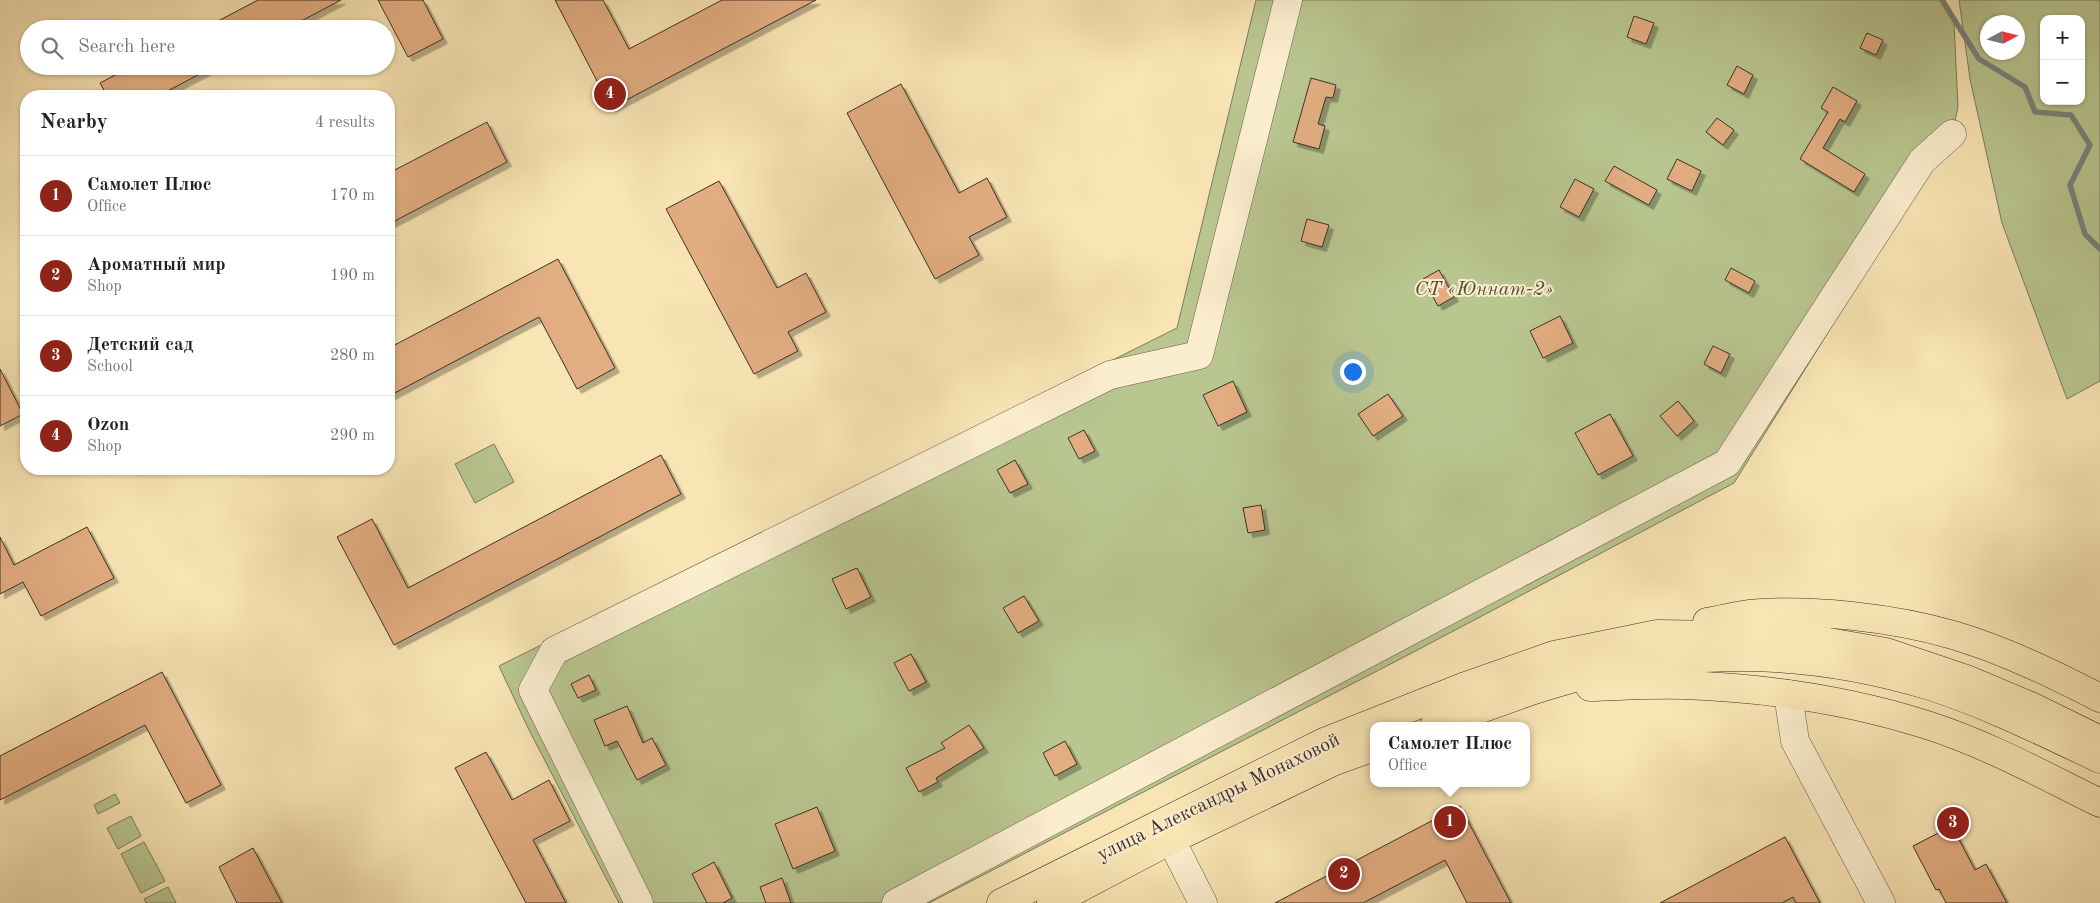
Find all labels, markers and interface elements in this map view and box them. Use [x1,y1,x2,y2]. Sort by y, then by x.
north arrow [1980,15,2025,60]
map controls [2040,15,2085,105]
button: + [2040,15,2085,60]
search box [20,20,395,75]
icon: search [38,34,66,62]
text: Search here [78,38,175,57]
button: − [2040,60,2085,105]
pin: 4 [594,75,626,113]
text: Nearby [40,112,108,133]
text: 4 results [315,115,375,131]
text: Самолет Плюс [87,176,212,195]
text: 1 [51,188,61,204]
text: 170 m [330,188,375,204]
text: Office [87,199,126,215]
text: Ароматный мир [87,256,226,275]
text: 2 [51,268,61,284]
text: 190 m [330,268,375,284]
text: Shop [87,279,122,295]
park label: СТ «Юннат-2» [1415,280,1553,300]
text: Детский сад [87,336,194,355]
text: 3 [51,348,61,364]
text: 280 m [330,348,375,364]
text: School [87,359,133,375]
your location [1340,359,1366,385]
text: Ozon [87,416,129,435]
text: 4 [51,428,61,444]
text: 290 m [330,428,375,444]
text: Shop [87,439,122,455]
popup [1370,722,1530,787]
street label: улица Александры Монаховой [1094,730,1343,865]
text: Самолет Плюс [1388,735,1512,754]
text: Office [1388,758,1427,774]
pin: 1 [1434,803,1466,841]
pin: 3 [1937,804,1969,842]
pin: 2 [1328,855,1360,893]

